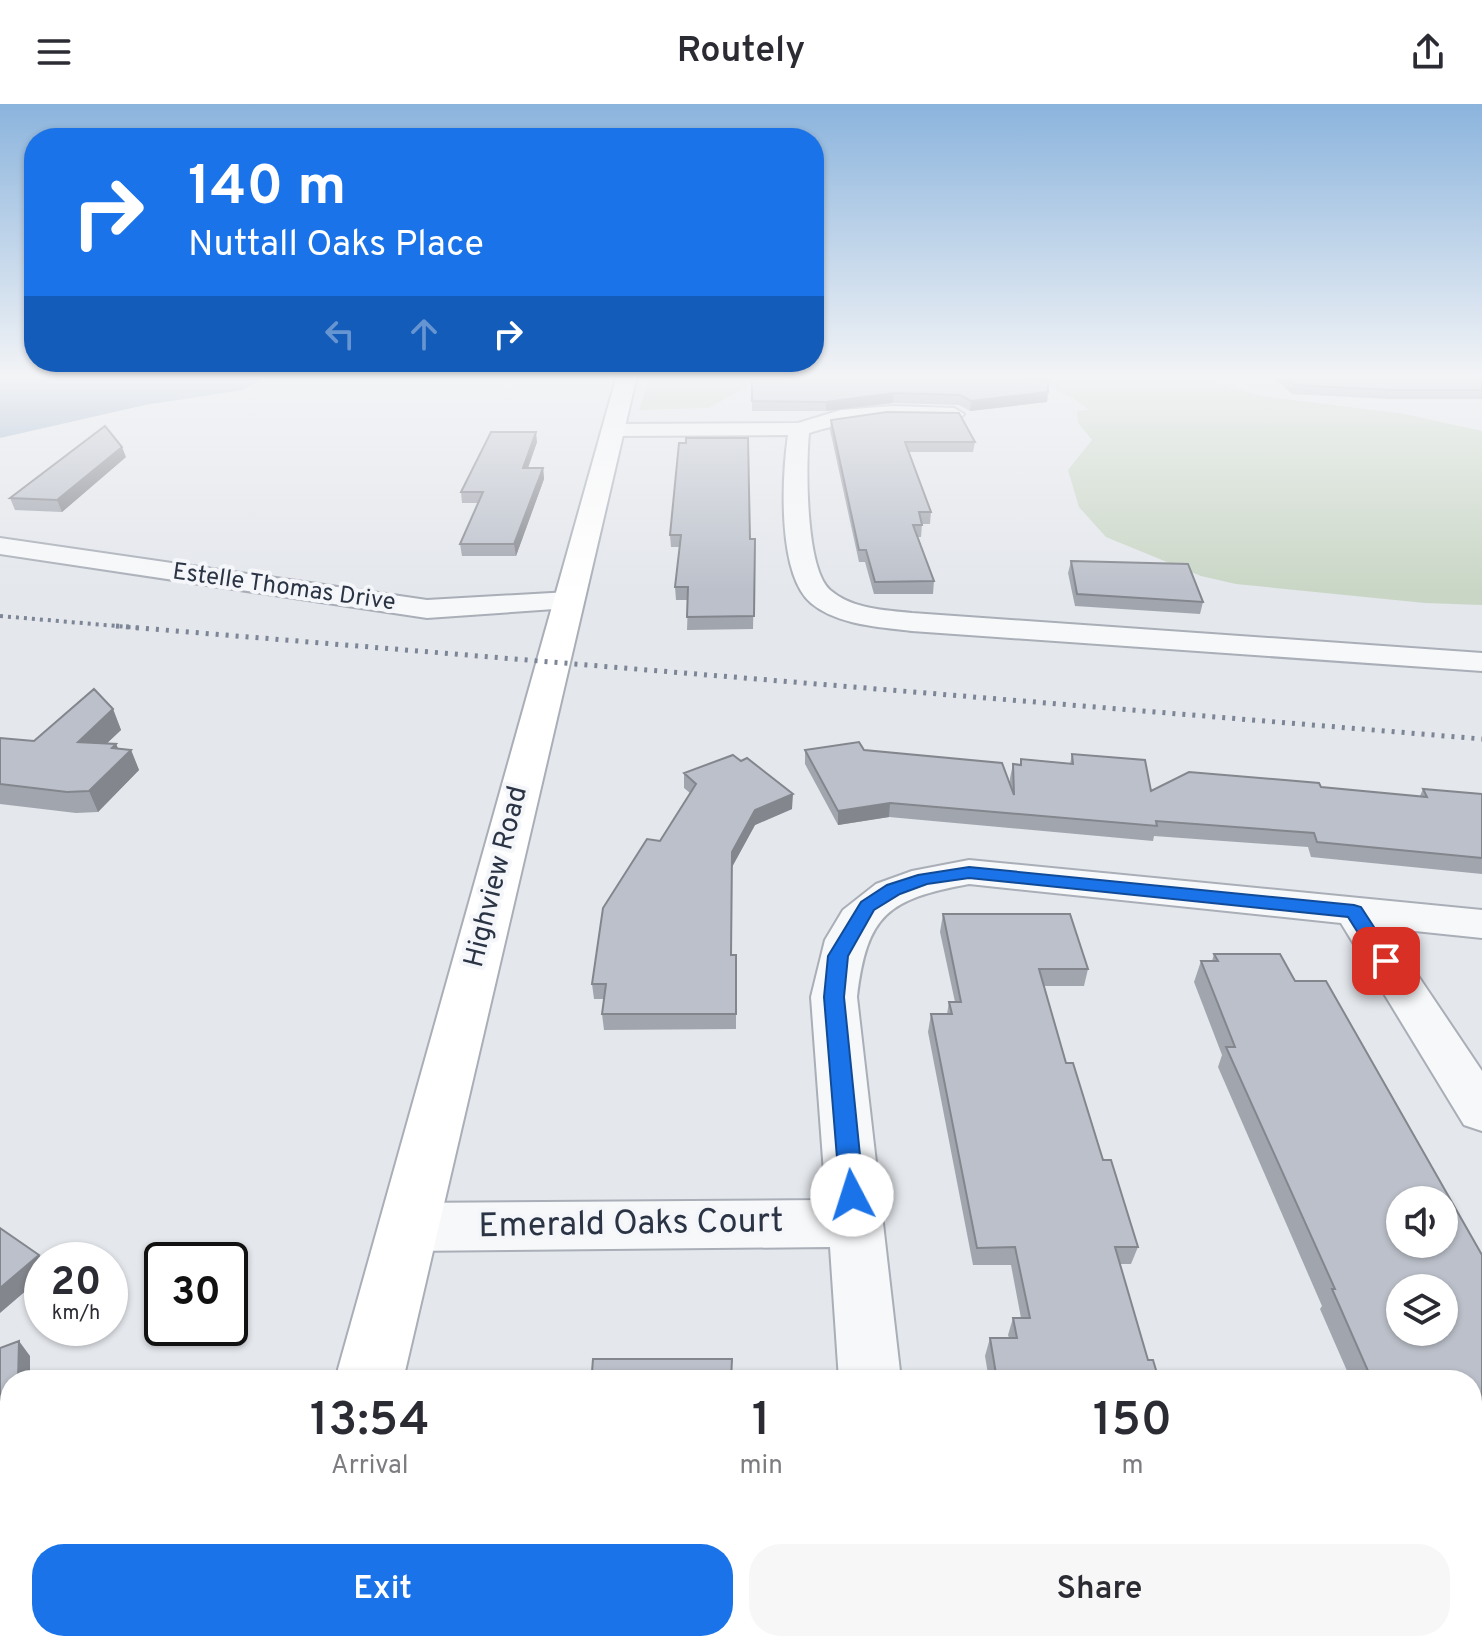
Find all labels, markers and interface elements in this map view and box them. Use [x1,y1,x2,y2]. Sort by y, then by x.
text: Routely [677,29,805,75]
icon: menu [32,30,76,74]
icon: share [1406,30,1450,74]
text: 140 m [188,154,346,224]
icon: right [56,160,160,264]
text: Nuttall Oaks Place [188,223,484,269]
icon: left [318,312,362,356]
icon: ahead [402,312,446,356]
icon: right [486,312,530,356]
street label: Estelle Thomas Drive [171,557,397,619]
street label: Highview Road [457,782,537,972]
pin [1352,927,1420,995]
icon: arrive [1364,939,1408,983]
position arrow [810,1153,894,1237]
map controls [1386,1186,1458,1346]
button: sound [1386,1186,1458,1258]
street label: Emerald Oaks Court [478,1201,784,1249]
speed limit sign: 30 [144,1242,248,1346]
text: 20 [51,1259,101,1309]
button: layers [1386,1274,1458,1346]
text: km/h [52,1301,100,1327]
text: 13:54 [310,1392,430,1452]
text: 1 [752,1392,771,1452]
text: 150 [1093,1392,1172,1452]
text: Arrival [331,1450,409,1483]
text: min [740,1450,783,1483]
text: m [1121,1450,1143,1483]
button: Exit [32,1544,733,1636]
button: Share [749,1544,1450,1636]

